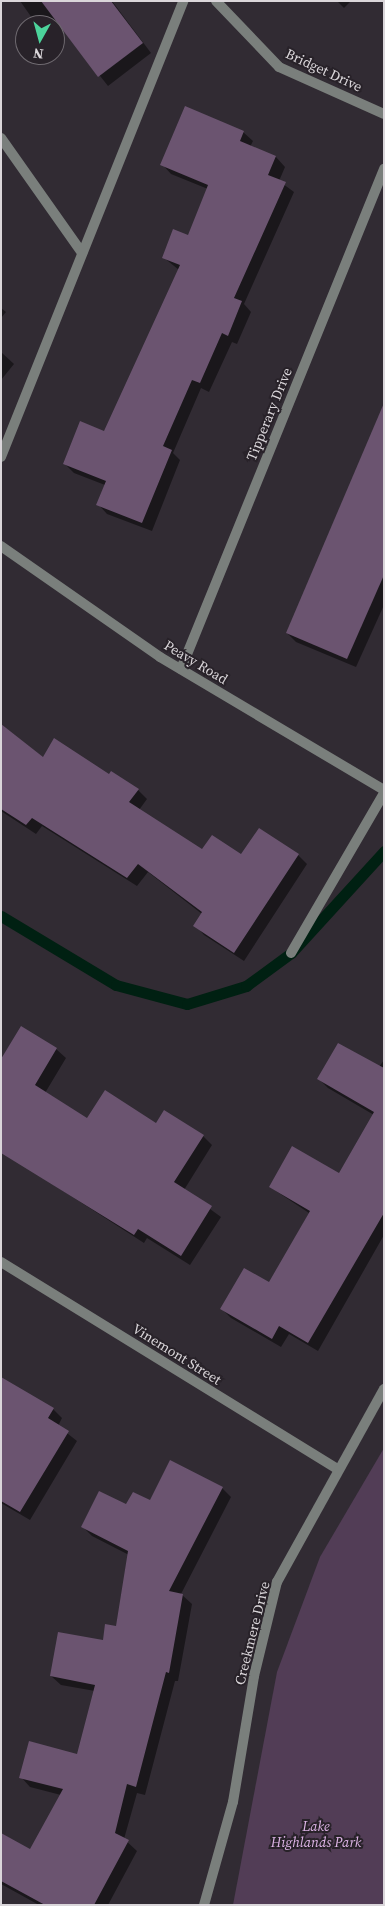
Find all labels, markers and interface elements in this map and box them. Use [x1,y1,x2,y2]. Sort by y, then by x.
north arrow [15,15,65,65]
text: N [32,43,45,64]
street label: Bridget Drive [283,45,365,95]
street label: Tipperary Drive [243,365,295,463]
street label: Peavy Road [161,636,231,688]
street label: Vinemont Street [129,1320,225,1388]
street label: Creekmere Drive [231,1579,273,1687]
park label: Lake Highlands Park [271,1818,361,1850]

